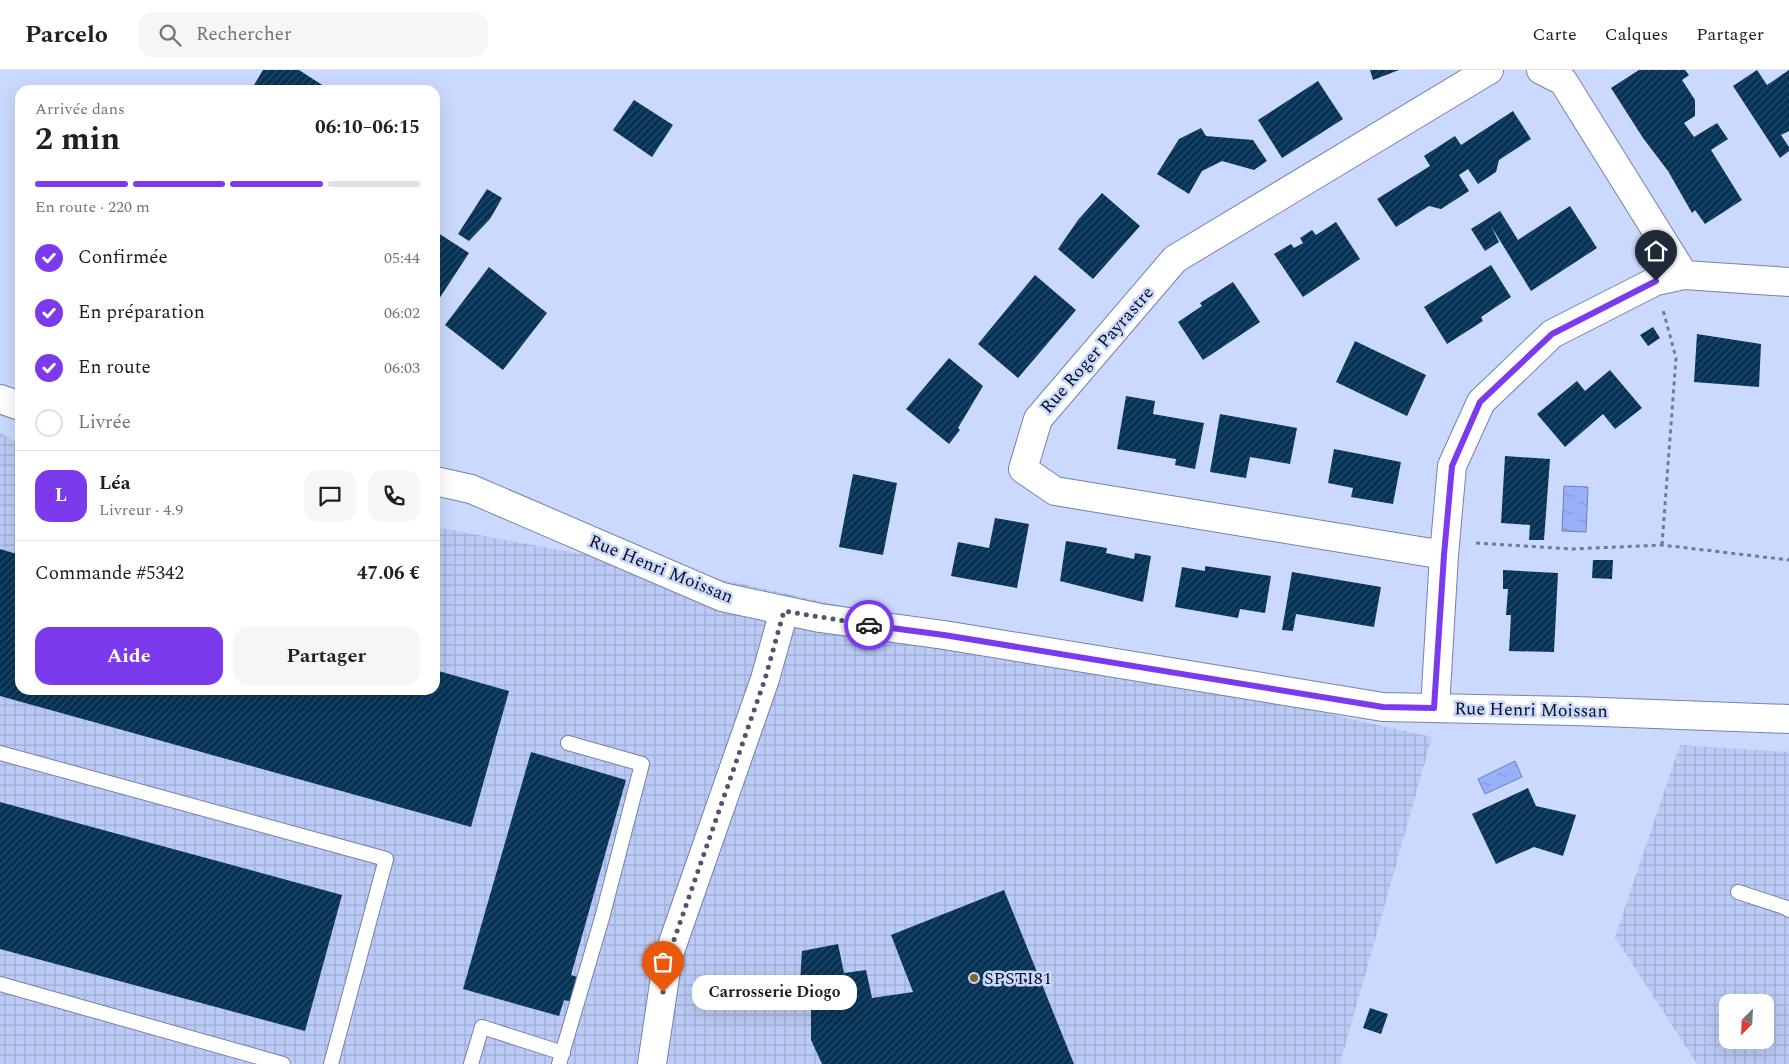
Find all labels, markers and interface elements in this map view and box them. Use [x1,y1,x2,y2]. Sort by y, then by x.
search box [138,12,488,57]
text: Parcelo [25,17,108,53]
text: Rechercher [196,20,292,49]
icon: search [156,21,184,49]
text: Carte [1533,21,1577,48]
text: Calques [1605,21,1668,48]
text: Partager [1696,21,1764,48]
text: Arrivée dans [35,97,125,121]
text: 06:10–06:15 [315,113,420,142]
text: 2 min [35,115,120,164]
text: En route · 220 m [35,195,150,219]
pin [1635,230,1677,281]
icon: home [1642,237,1670,265]
text: Confirmée [78,243,168,272]
icon: check [35,244,63,272]
text: 05:44 [384,246,420,270]
street label: Rue Roger Payrastre [1034,280,1160,420]
text: En préparation [78,298,205,327]
icon: check [35,299,63,327]
text: 06:02 [384,301,420,325]
text: En route [78,353,151,382]
icon: check [35,354,63,382]
text: 06:03 [384,356,420,380]
text: Livrée [78,408,131,437]
text: Léa [99,469,131,498]
button: chat [304,470,356,522]
button: phone [368,470,420,522]
text: L [55,481,67,510]
text: Livreur · 4.9 [99,498,183,522]
street label: Rue Henri Moissan [585,528,737,610]
text: Commande #5342 [35,559,184,588]
text: 47.06 € [357,559,420,588]
courier [844,600,894,650]
icon: car [855,611,883,639]
button: Aide [35,627,223,685]
button: Partager [233,627,420,685]
street label: Rue Henri Moissan [1454,695,1608,725]
pin [642,941,684,992]
icon: bag [649,948,677,976]
place label: SPSTI81 [984,965,1052,992]
marker: SPSTI81 [968,972,980,984]
callout: Carrosserie Diogo [693,974,858,1010]
text: Carrosserie Diogo [708,980,841,1004]
north arrow [1719,994,1774,1049]
map controls [1719,994,1774,1049]

